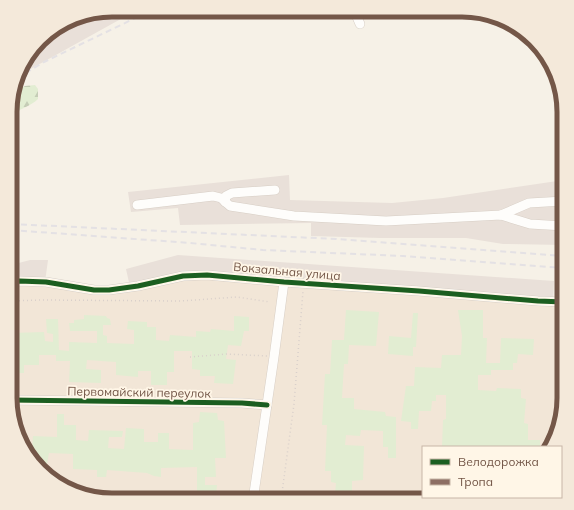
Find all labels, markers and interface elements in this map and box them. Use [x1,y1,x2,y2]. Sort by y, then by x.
street label: Вокзальная улица [233,259,341,283]
street label: Первомайский переулок [67,383,211,401]
legend [422,446,562,498]
text: Велодорожка [458,454,539,469]
text: Тропа [458,474,493,489]

